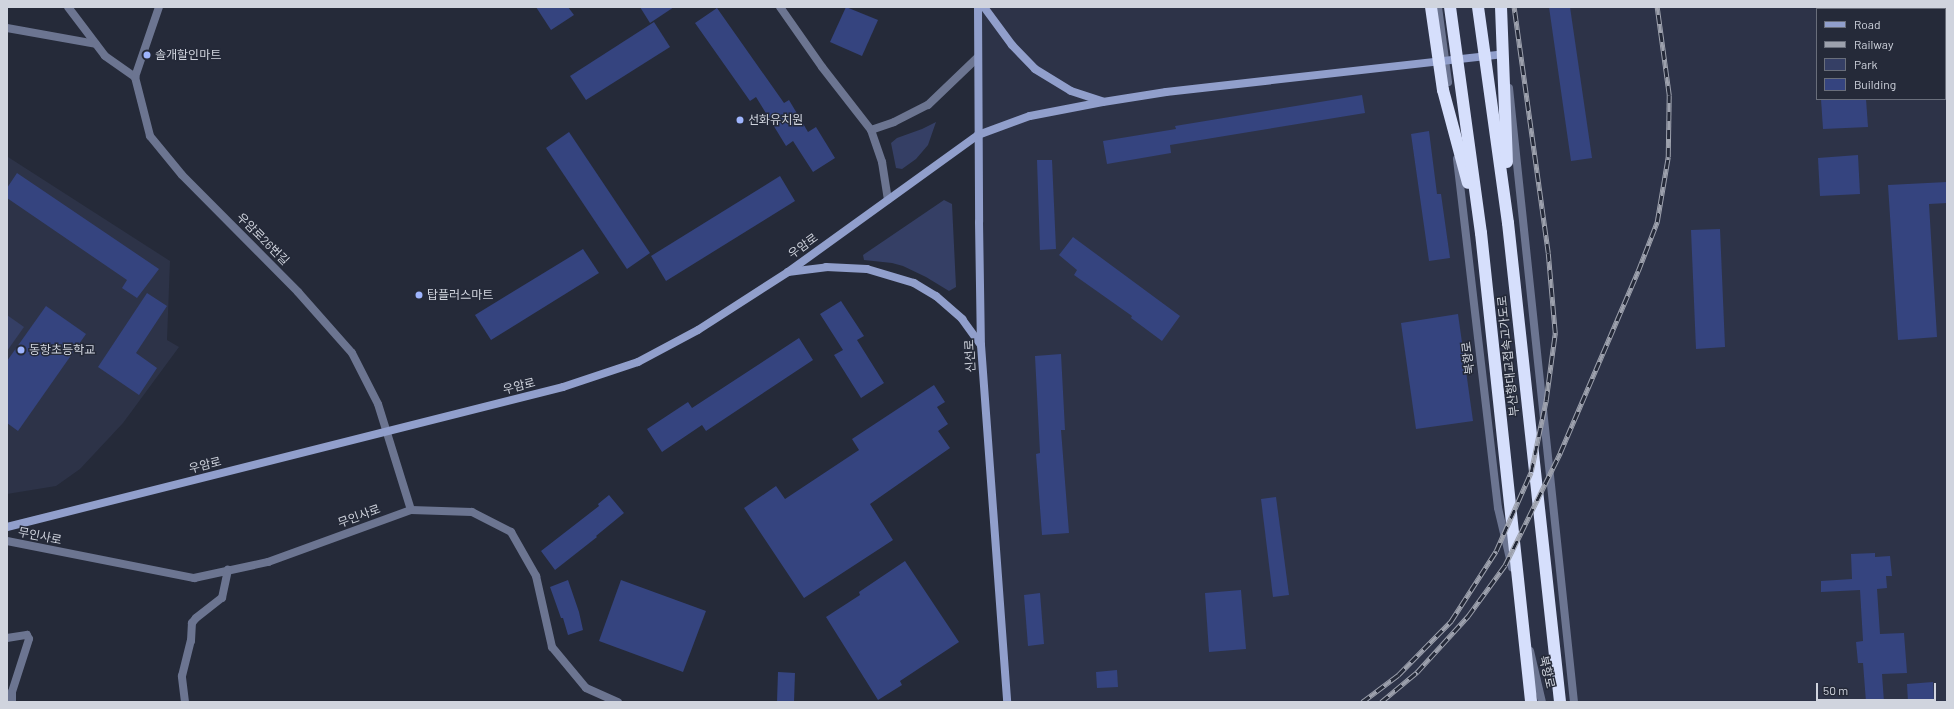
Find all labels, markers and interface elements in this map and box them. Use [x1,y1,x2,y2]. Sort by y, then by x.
legend [1816,8,1946,100]
text: Road [1854,17,1881,31]
text: Railway [1854,37,1893,51]
place label: 솔개할인마트 [155,48,221,62]
marker: 솔개할인마트 [142,50,152,60]
text: Park [1854,57,1878,71]
text: Building [1854,77,1896,91]
place label: 선화유치원 [748,113,803,127]
marker: 선화유치원 [735,115,745,125]
street label: 우암로26번길 [234,210,292,268]
street label: 우암로 [785,230,821,262]
place label: 탑플러스마트 [427,288,493,302]
marker: 탑플러스마트 [414,290,424,300]
street label: 부산항대교접속고가도로 [1494,295,1522,417]
street label: 신선로 [962,339,978,373]
street label: 북항로 [1459,341,1477,375]
place label: 동항초등학교 [29,343,95,357]
marker: 동항초등학교 [16,345,26,355]
street label: 우암로 [501,375,537,397]
street label: 우암로 [187,454,223,476]
street label: 무인사로 [336,502,382,530]
street label: 무인사로 [17,525,63,547]
street label: 북항로 [1536,654,1558,690]
scale bar [1818,675,1938,701]
text: 50 m [1823,683,1848,697]

